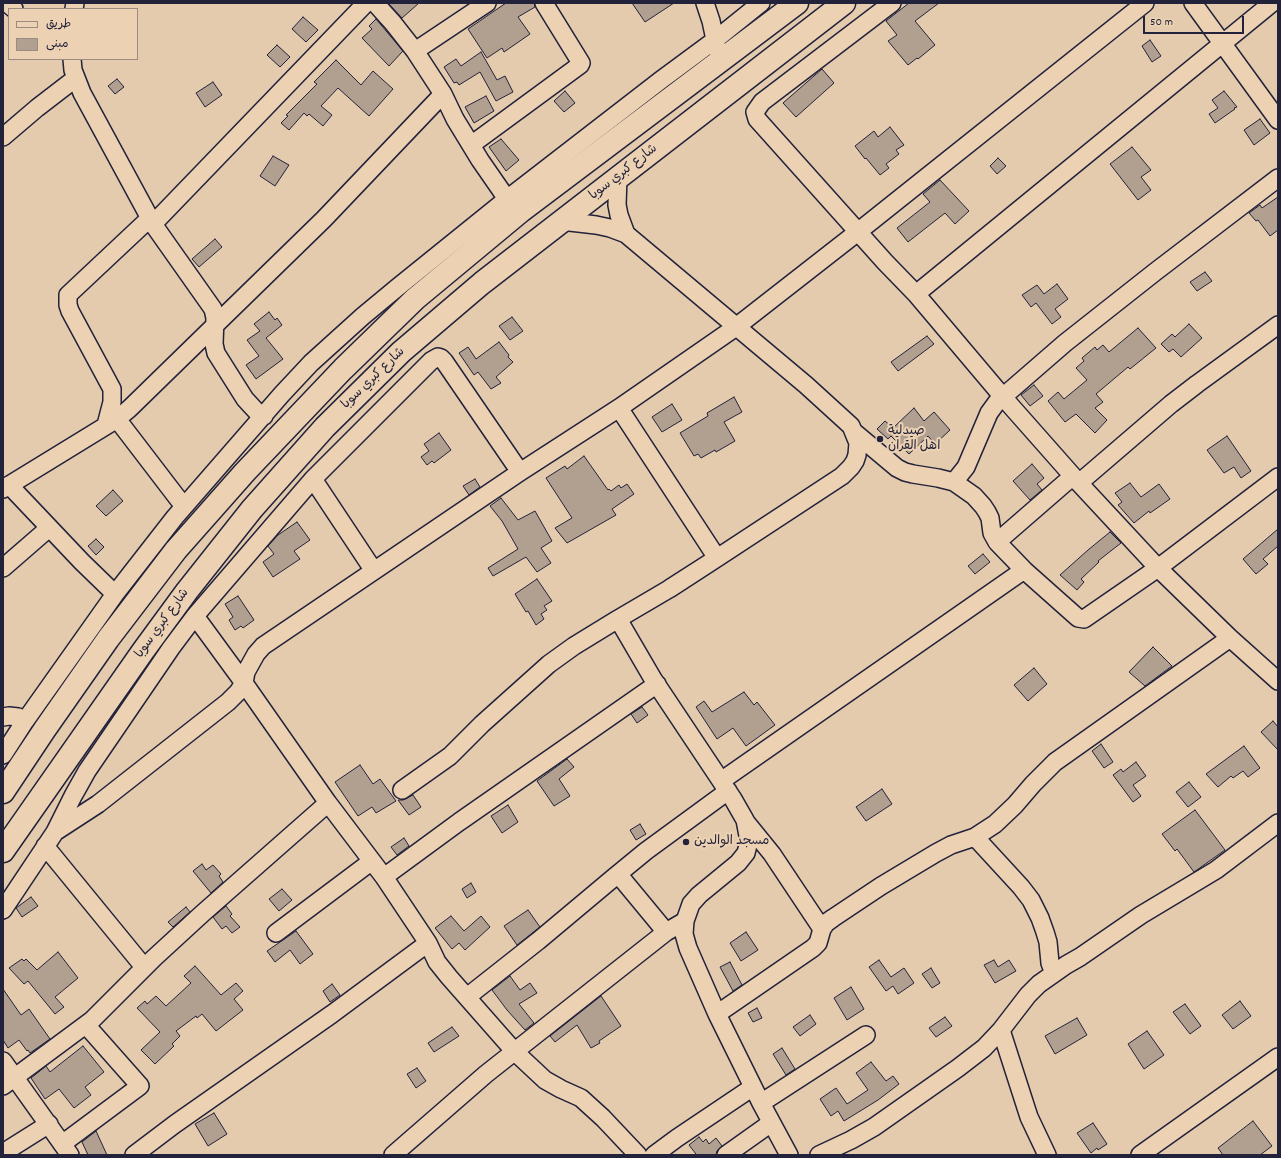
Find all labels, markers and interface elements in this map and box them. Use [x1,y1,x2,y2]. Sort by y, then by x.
legend [8,8,138,60]
scale bar [1145,8,1246,34]
text: 50 m [1150,14,1173,31]
text: طريق [46,16,71,33]
text: مبنى [46,36,69,53]
street label: شارع كبري سوبا [587,142,661,204]
street label: شارع كبري سوبا [339,345,409,413]
place label: صيدلية اهل القران [888,424,940,455]
marker: صيدلية اهل القران [875,434,885,444]
street label: شارع كبري سوبا [133,586,193,662]
place label: مسجد الوالدين [694,834,769,850]
marker: مسجد الوالدين [681,837,691,847]

